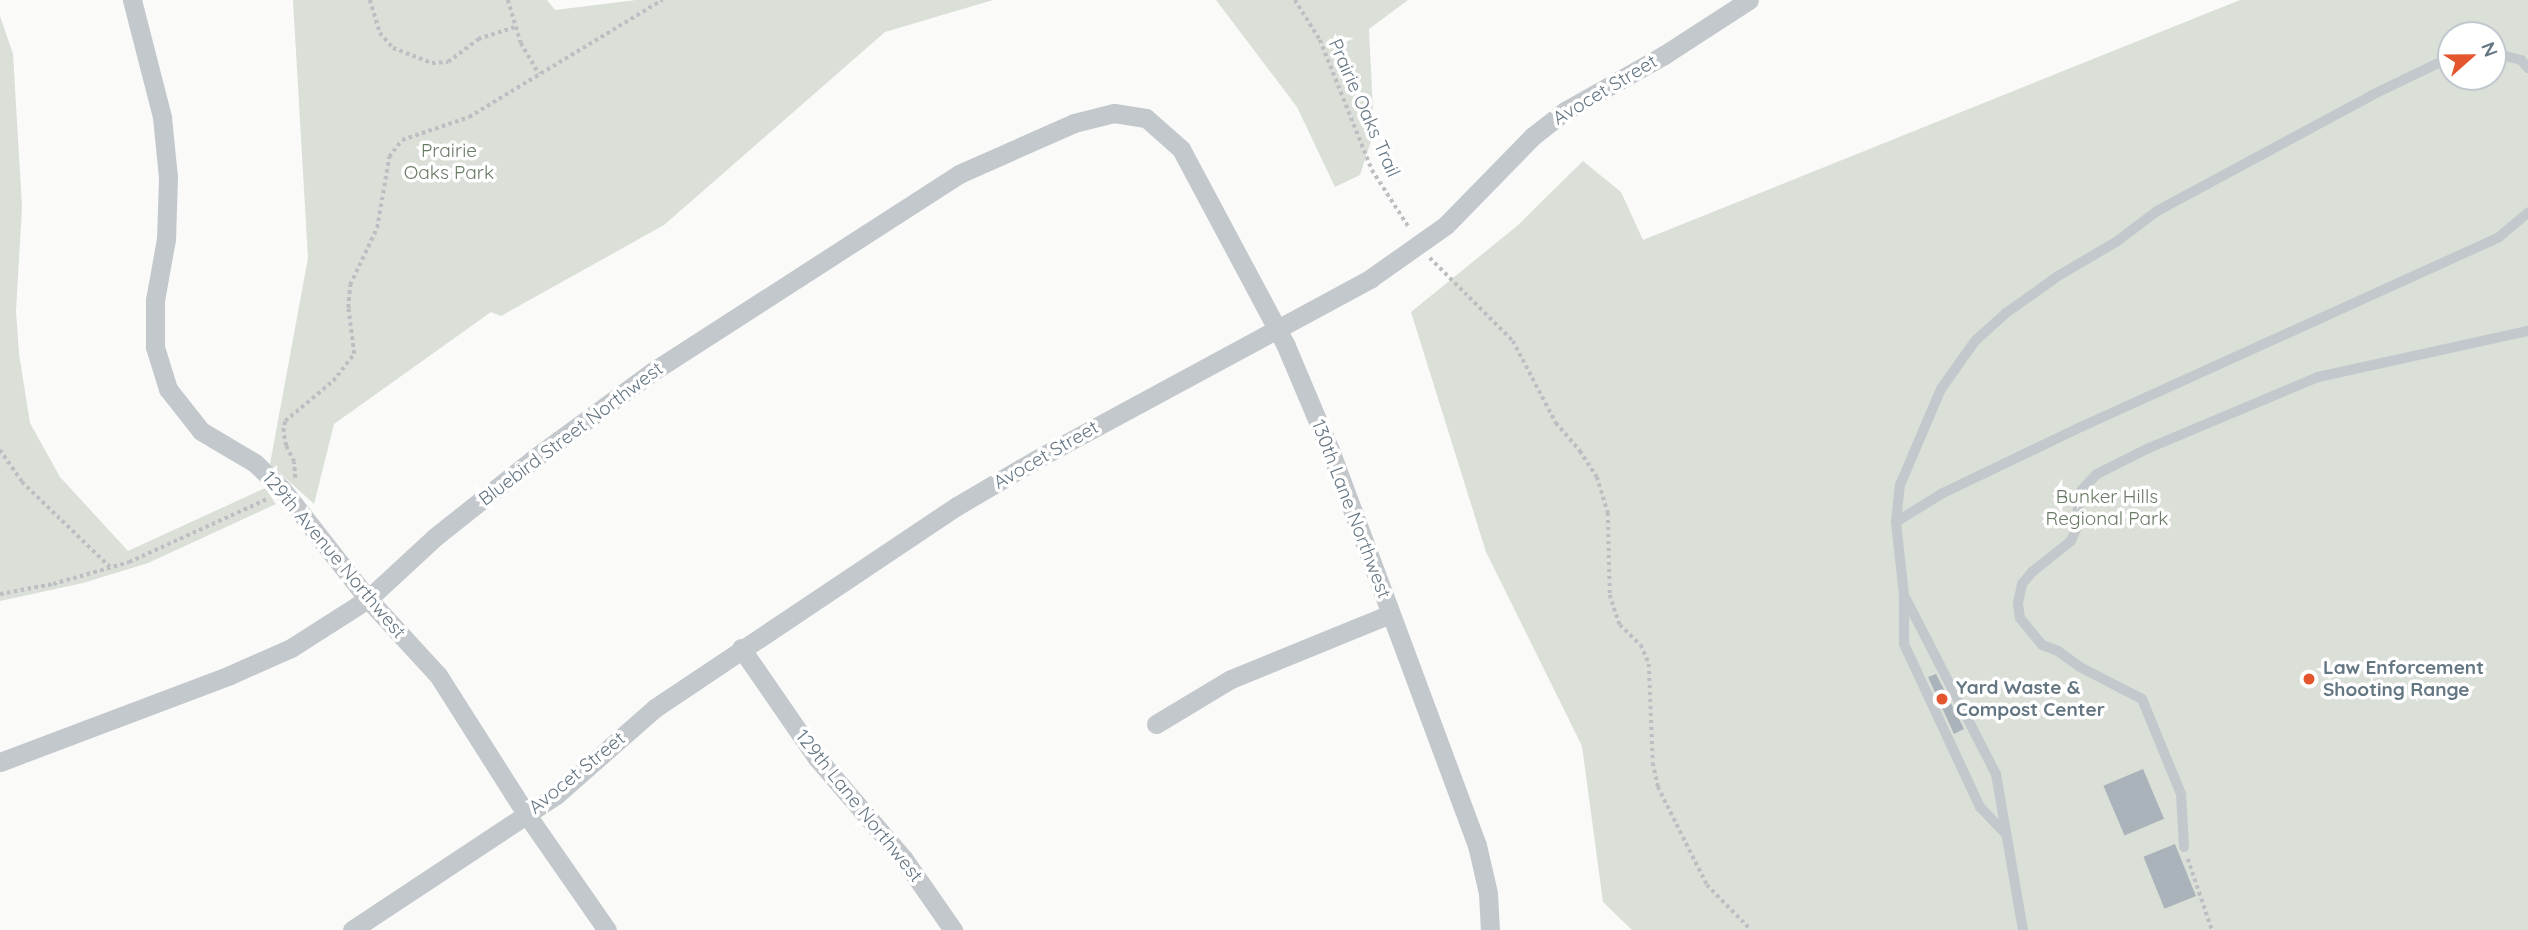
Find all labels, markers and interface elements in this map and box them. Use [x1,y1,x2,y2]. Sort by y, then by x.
north arrow [2437,21,2507,91]
street label: Prairie Oaks Trail [1323,35,1405,181]
text: N [2476,38,2503,60]
street label: Avocet Street [1549,50,1661,130]
park label: Prairie Oaks Park [404,140,494,184]
street label: Bluebird Street Northwest [474,357,668,511]
street label: Avocet Street [989,416,1103,494]
street label: 130th Lane Northwest [1306,416,1396,602]
street label: 129th Avenue Northwest [257,467,411,643]
park label: Bunker Hills Regional Park [2046,486,2168,530]
place label: Law Enforcement Shooting Range [2323,657,2484,701]
marker: Law Enforcement Shooting Range [2301,671,2317,687]
place label: Yard Waste & Compost Center [1956,677,2105,721]
marker: Yard Waste & Compost Center [1934,691,1950,707]
street label: 129th Lane Northwest [791,725,927,887]
street label: Avocet Street [524,727,630,819]

